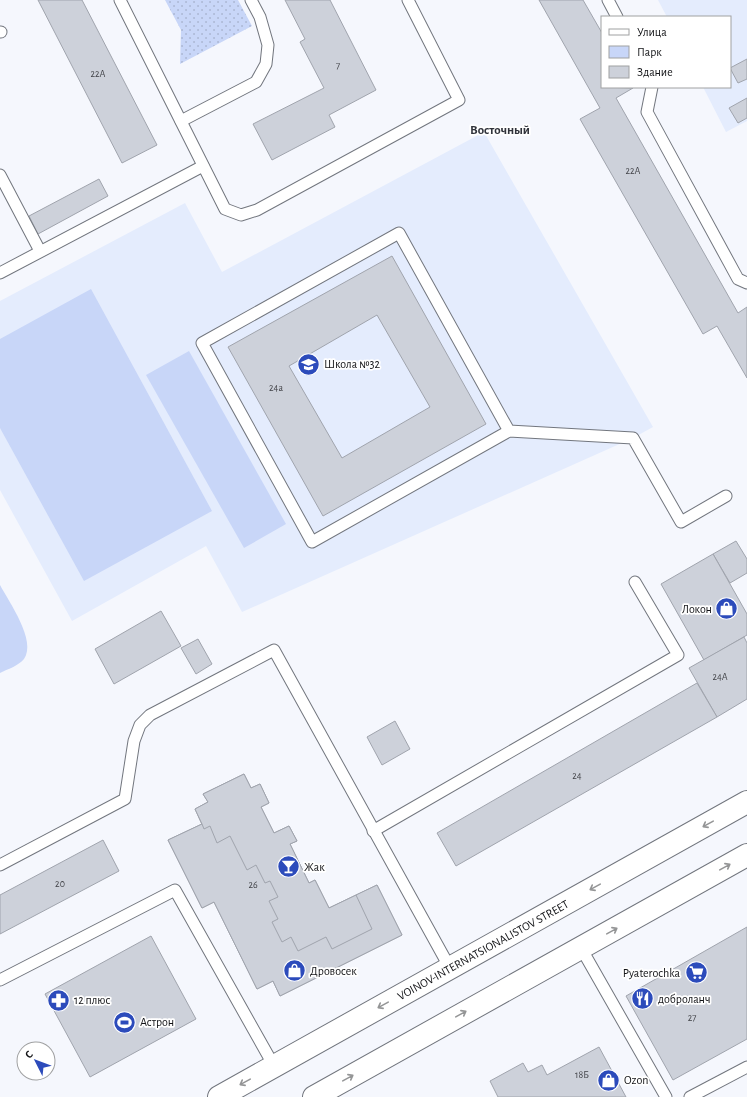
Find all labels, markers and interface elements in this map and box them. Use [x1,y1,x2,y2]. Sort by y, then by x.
legend [601,16,731,88]
text: Улица [637,26,667,38]
text: Парк [637,46,662,58]
house number: 7 [336,61,340,71]
text: Здание [637,66,673,78]
house number: 22А [91,69,106,79]
district label: Восточный [470,124,530,137]
house number: 22А [626,166,641,176]
school or university icon: Школа №32 [296,351,322,377]
place label: Школа №32 [324,358,381,370]
house number: 24а [269,383,283,393]
shop icon: Локон [714,596,740,622]
place label: Локон [682,603,712,615]
house number: 24А [712,672,728,682]
house number: 24 [572,771,582,781]
one-way arrow [702,821,714,829]
bar icon: Жак [275,854,301,880]
place label: Жак [304,861,325,873]
one-way arrow [719,863,731,871]
house number: 20 [55,879,65,889]
house number: 26 [248,880,258,890]
one-way arrow [589,884,601,892]
street label: VOINOV-INTERNATSIONALISTOV STREET [395,898,571,1002]
one-way arrow [605,926,617,934]
shop icon: Дровосек [282,958,308,984]
supermarket icon: Pyaterochka [683,960,709,986]
place label: Дровосек [310,965,357,977]
place label: Pyaterochka [623,967,680,980]
restaurant icon: доброланч [630,986,656,1012]
pharmacy icon: 12 плюс [46,987,72,1013]
place label: доброланч [658,993,711,1005]
place label: 12 плюс [74,994,110,1006]
one-way arrow [378,1002,390,1010]
sports icon: Астрон [112,1009,138,1035]
one-way arrow [455,1010,467,1018]
house number: 27 [688,1013,696,1023]
place label: Астрон [140,1016,174,1028]
north arrow [16,1041,56,1081]
text: С [23,1049,35,1061]
shop icon: Ozon [596,1067,622,1093]
house number: 18Б [575,1070,589,1080]
one-way arrow [342,1074,354,1081]
place label: Ozon [624,1074,648,1086]
one-way arrow [239,1079,251,1087]

